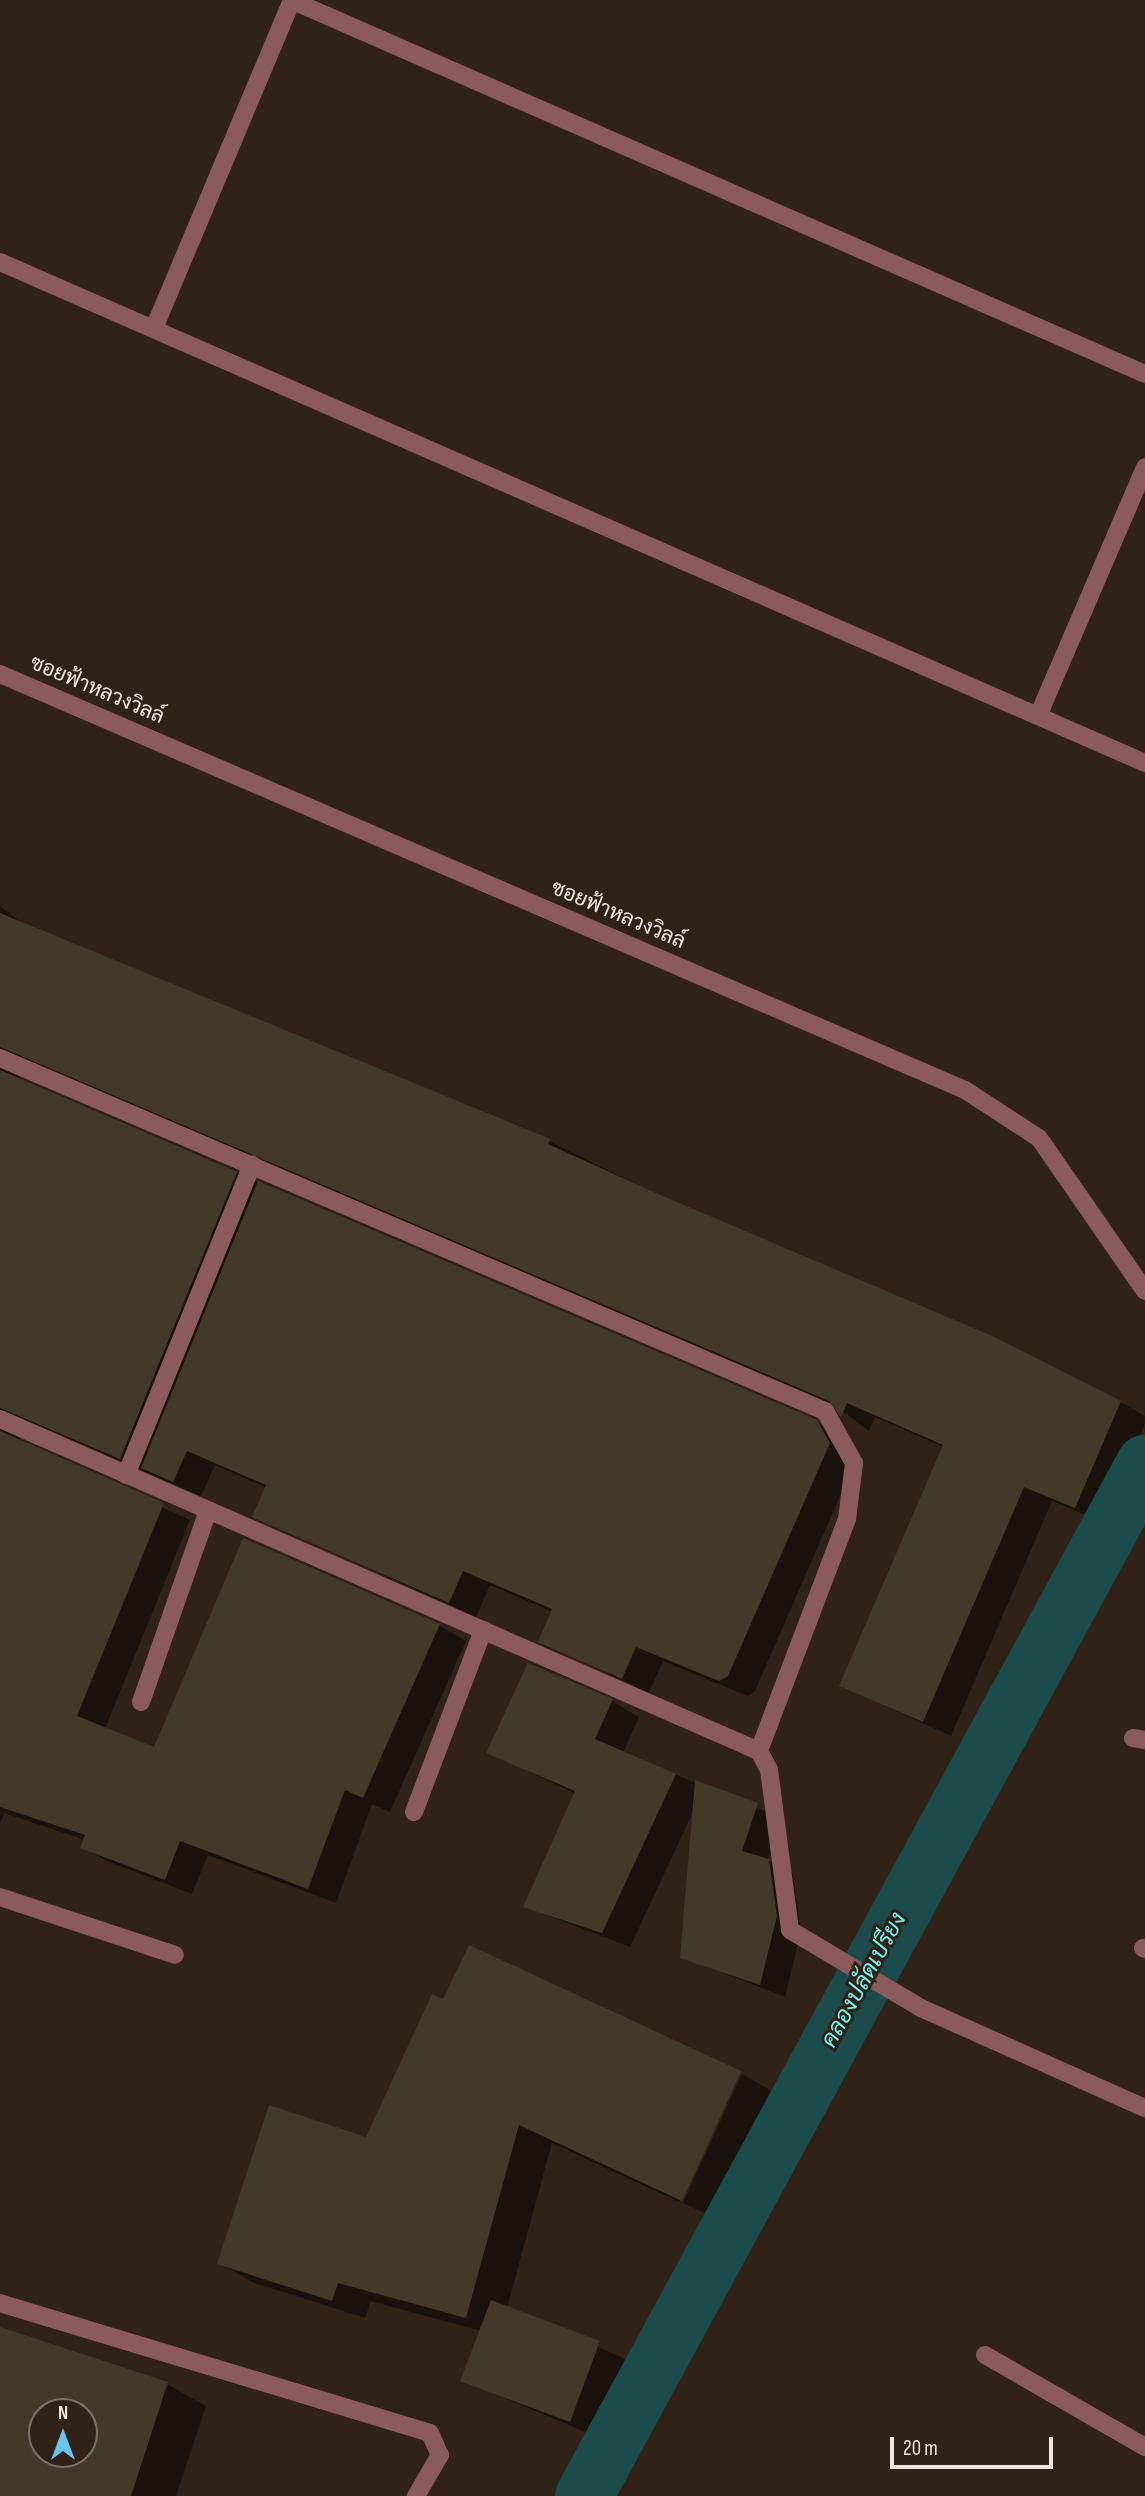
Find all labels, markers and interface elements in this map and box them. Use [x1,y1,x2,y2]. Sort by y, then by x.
street label: ซอยฟ้าหลวงวิลล์ [26,650,168,730]
street label: ซอยฟ้าหลวงวิลล์ [547,875,689,955]
water label: คลองปลัดเปรียง [816,1908,912,2052]
north arrow [28,2398,98,2468]
text: N [58,2402,68,2425]
scale bar [893,2422,1056,2466]
text: 20 m [903,2436,938,2461]

